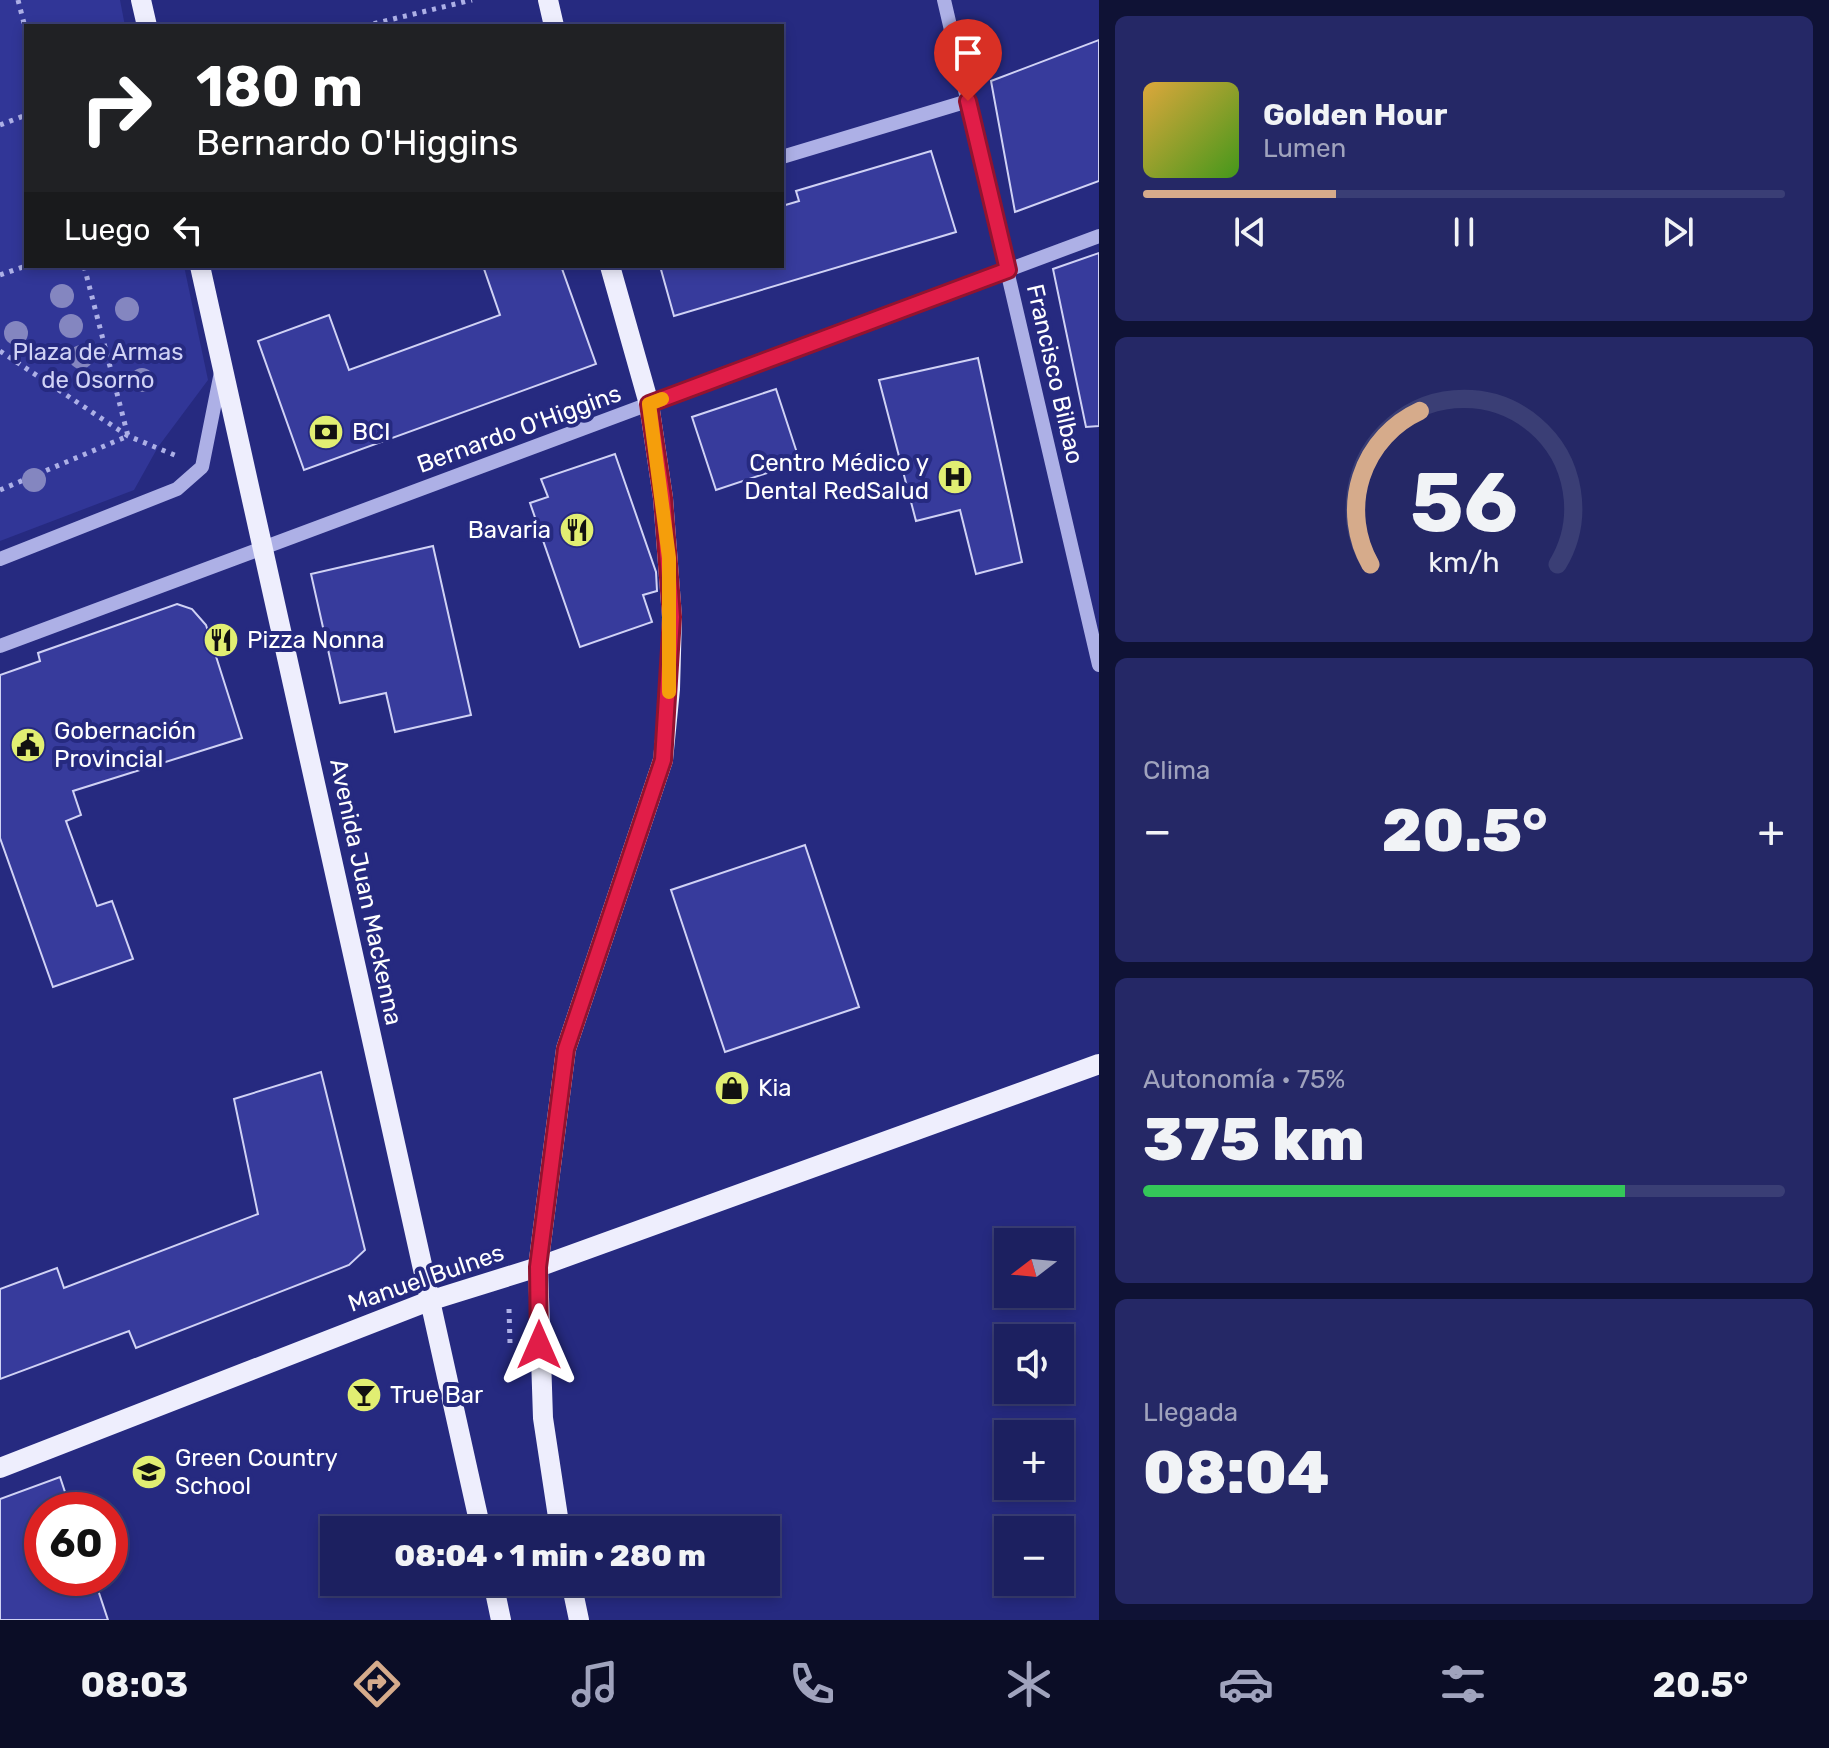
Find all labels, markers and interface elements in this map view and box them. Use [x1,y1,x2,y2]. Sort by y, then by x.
pin [934,19,1002,101]
icon: arrive [946,31,990,75]
text: 180 m [196,54,363,120]
icon: right [64,56,168,160]
text: Golden Hour [1263,97,1447,133]
text: Bernardo O'Higgins [196,121,518,164]
text: Lumen [1263,133,1346,164]
icon: left [166,208,210,252]
icon: previous [1228,210,1272,254]
icon: pause [1442,210,1486,254]
icon: next [1656,210,1700,254]
text: Luego [64,212,150,248]
street label: Francisco Bilbao [1021,281,1089,467]
park label: Plaza de Armas de Osorno [13,338,183,394]
street label: Bernardo O'Higgins [413,379,625,479]
bank icon: BCI [307,413,345,451]
place label: BCI [352,418,391,446]
place label: Centro Médico y Dental RedSalud [744,449,929,505]
text: 56 [1410,453,1518,552]
hospital icon: Centro Médico y Dental RedSalud [936,458,974,496]
restaurant icon: Bavaria [558,511,596,549]
place label: Bavaria [468,516,551,544]
text: km/h [1428,545,1500,579]
restaurant icon: Pizza Nonna [202,621,240,659]
place label: Pizza Nonna [247,626,385,654]
place label: Gobernación Provincial [54,717,196,773]
public building icon: Gobernación Provincial [9,726,47,764]
text: Clima [1143,755,1210,786]
street label: Avenida Juan Mackenna [324,756,408,1028]
text: 20.5° [1382,795,1547,866]
text: − [1143,805,1172,857]
text: + [1758,805,1785,857]
text: Autonomía · 75% [1143,1064,1345,1095]
shop icon: Kia [713,1069,751,1107]
place label: Kia [758,1074,791,1102]
text: 375 km [1143,1104,1365,1175]
north arrow [994,1228,1074,1308]
map controls [994,1228,1074,1596]
street label: Manuel Bulnes [344,1238,508,1318]
position arrow [497,1303,581,1387]
button: sound [994,1324,1074,1404]
bar icon: True Bar [345,1376,383,1414]
place label: True Bar [390,1381,483,1409]
text: Llegada [1143,1397,1238,1428]
button: + [994,1420,1074,1500]
text: 08:04 [1143,1437,1329,1508]
place label: Green Country School [175,1444,338,1500]
school or university icon: Green Country School [130,1453,168,1491]
speed limit sign: 60 [24,1492,128,1596]
button: − [994,1516,1074,1596]
text: 08:04 · 1 min · 280 m [394,1538,706,1574]
icon: directions [349,1656,405,1712]
icon: music [567,1656,623,1712]
icon: phone [784,1656,840,1712]
icon: climate [1001,1656,1057,1712]
icon: car [1218,1656,1274,1712]
icon: filters [1435,1656,1491,1712]
text: 08:03 [81,1663,188,1706]
text: 20.5° [1652,1663,1748,1706]

